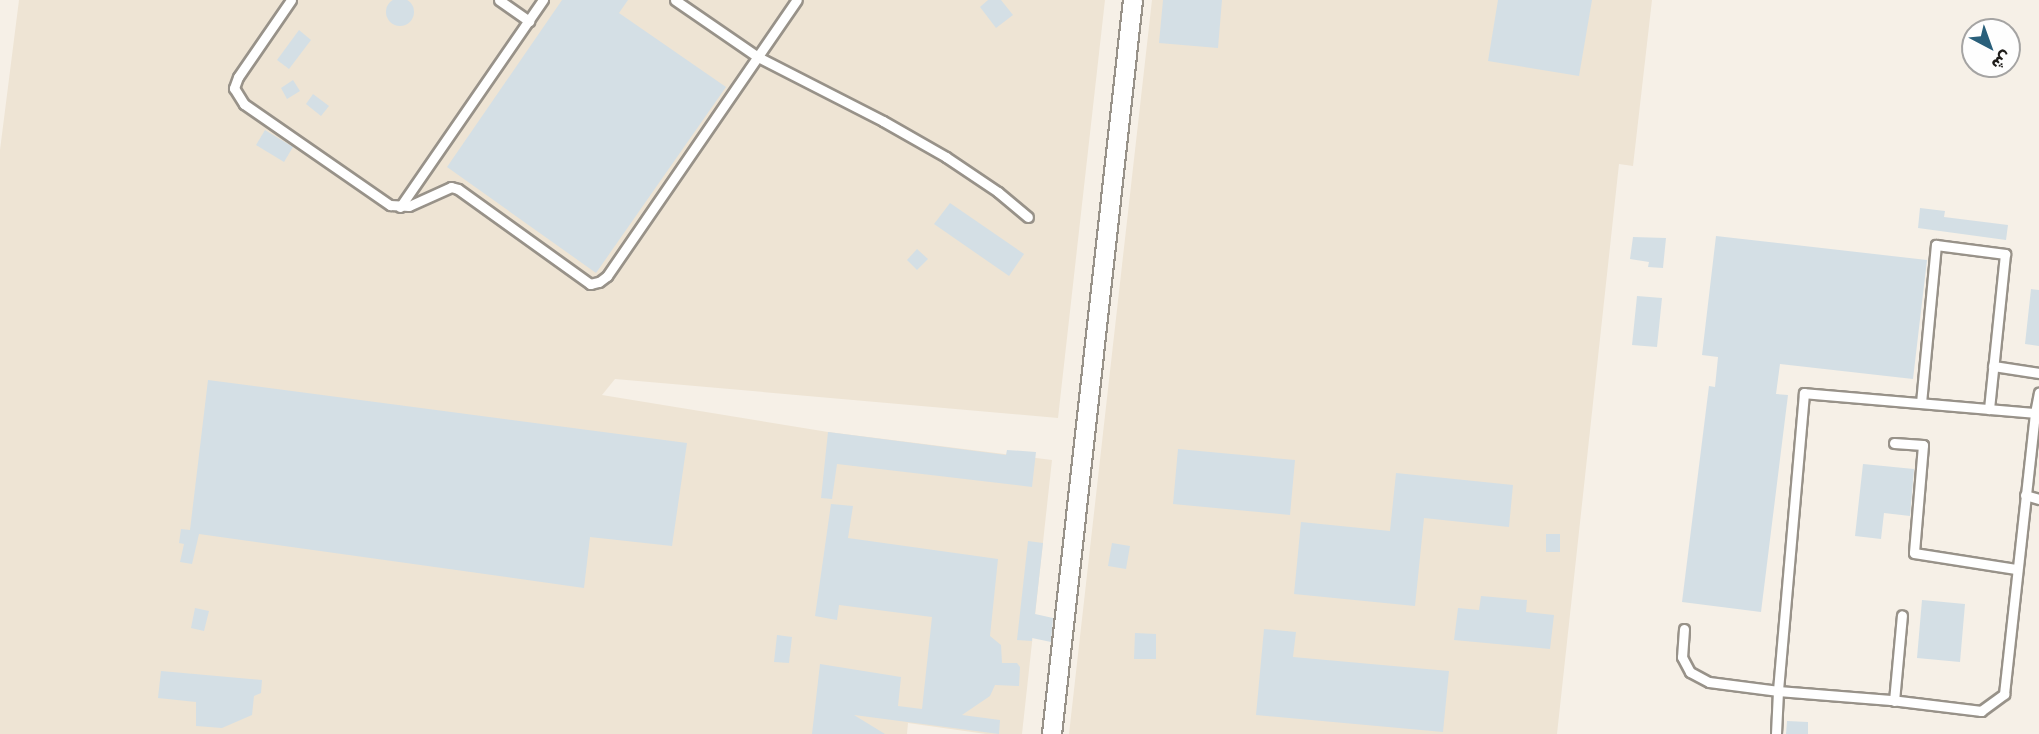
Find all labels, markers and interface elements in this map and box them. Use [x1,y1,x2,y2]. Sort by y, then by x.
north arrow [1961,18,2021,78]
text: ش [1988,47,2016,74]

